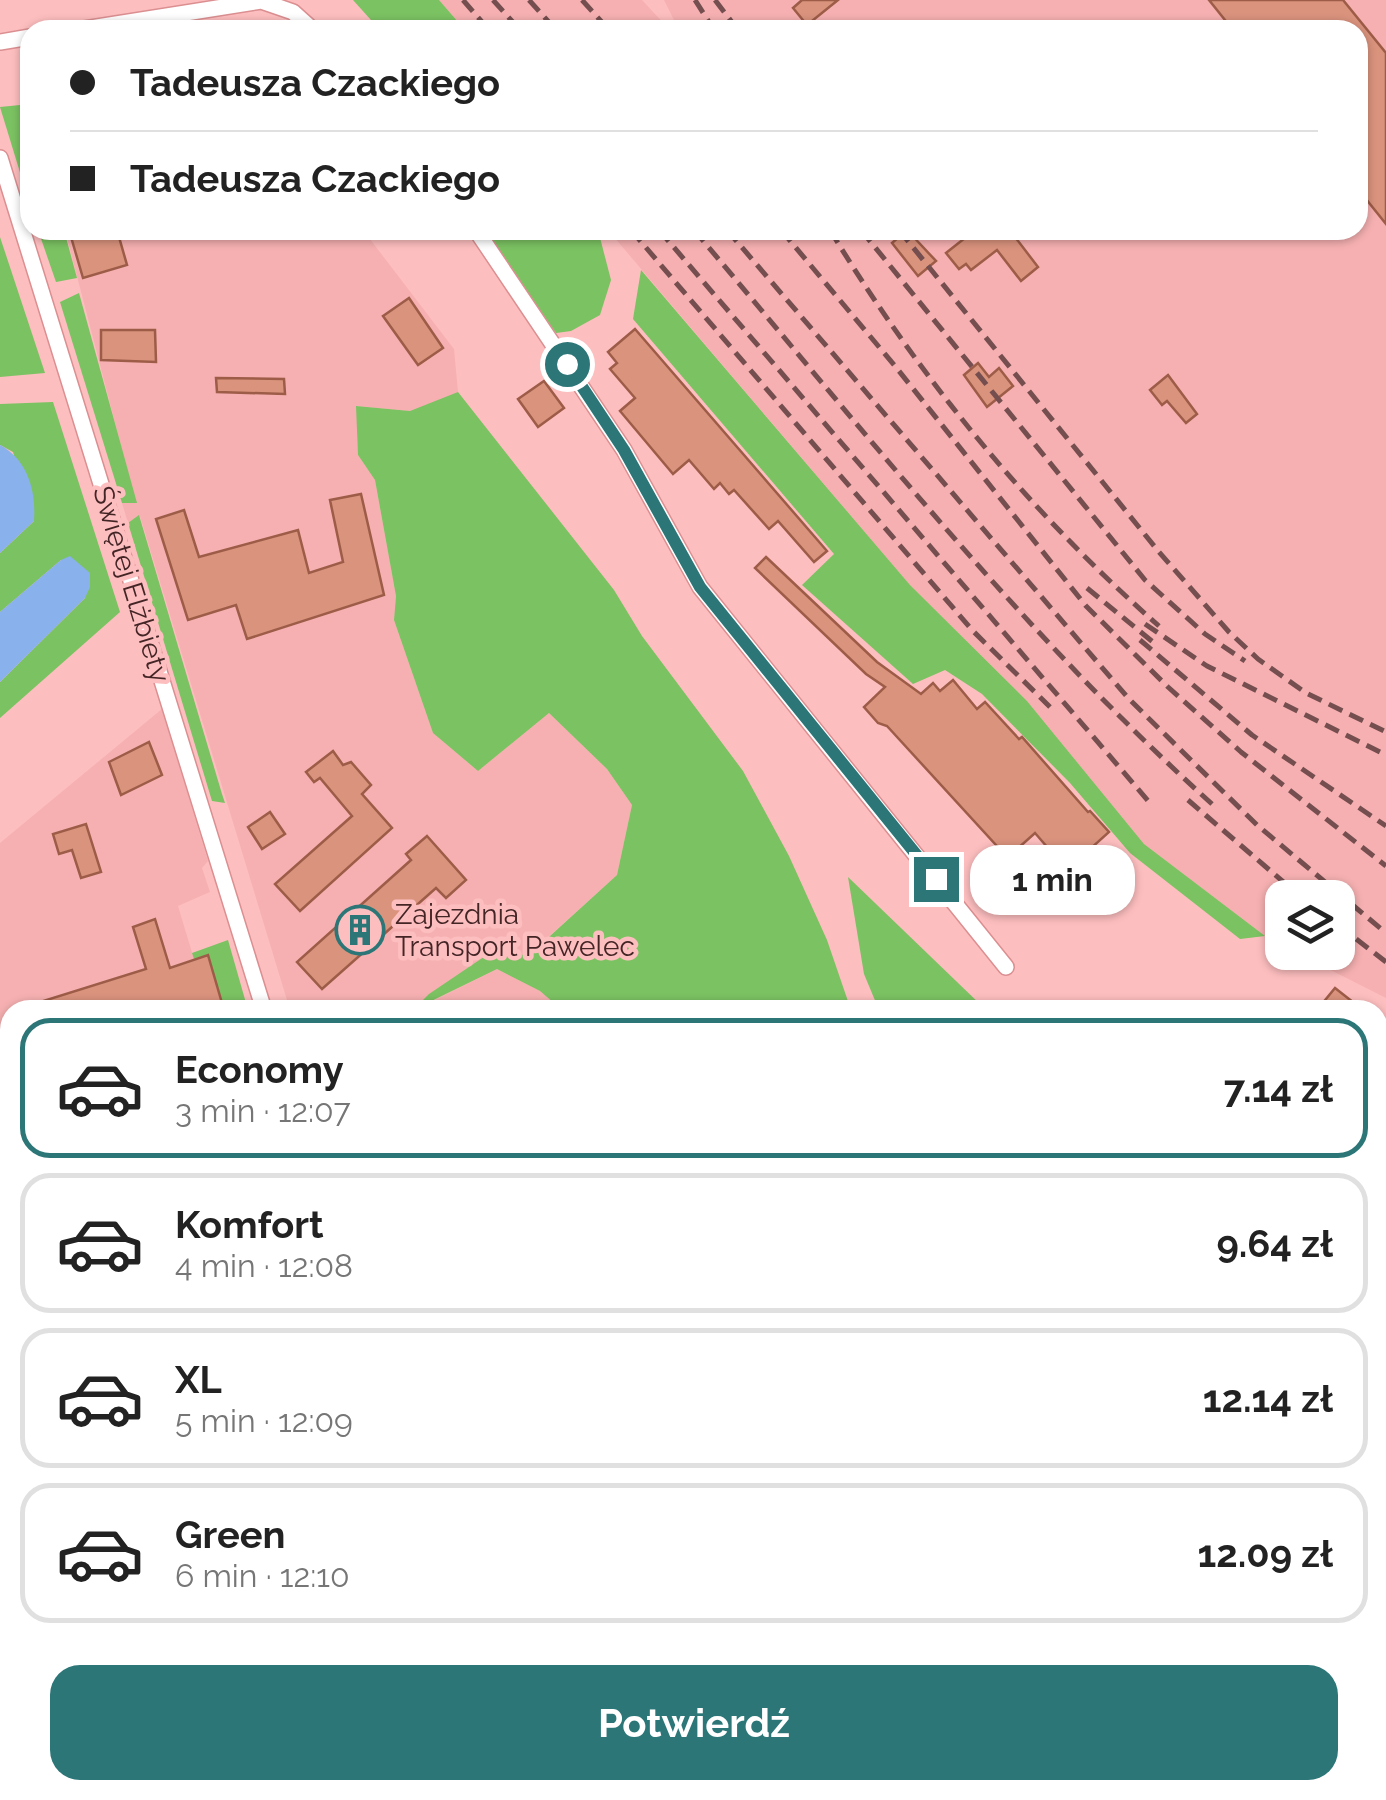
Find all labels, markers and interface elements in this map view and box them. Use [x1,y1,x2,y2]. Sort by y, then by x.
text: Tadeusza Czackiego [130,60,500,105]
text: Tadeusza Czackiego [130,156,500,201]
route start [545,342,590,387]
street label: Świętej Elżbiety [86,482,178,686]
callout: 1 min [971,844,1136,914]
route end [914,857,959,902]
text: 1 min [1012,861,1093,898]
map controls [1265,880,1355,970]
button: layers [1265,880,1355,970]
place label: Zajezdnia Transport Pawelec [395,898,635,963]
building icon: Zajezdnia Transport Pawelec [334,904,386,956]
icon: car [55,1043,145,1133]
text: Economy [175,1047,344,1092]
text: 7.14 zł [1224,1066,1333,1111]
text: 3 min · 12:07 [175,1092,351,1129]
icon: car [55,1198,145,1288]
text: Komfort [175,1202,324,1247]
text: 9.64 zł [1216,1221,1333,1266]
text: 4 min · 12:08 [175,1247,353,1284]
icon: car [55,1353,145,1443]
text: XL [175,1357,222,1402]
text: 12.14 zł [1203,1376,1333,1421]
text: 5 min · 12:09 [175,1402,353,1439]
icon: car [55,1508,145,1598]
text: Green [175,1512,285,1557]
text: 12.09 zł [1198,1531,1333,1576]
text: 6 min · 12:10 [175,1557,350,1594]
button: Potwierdź [50,1665,1338,1780]

